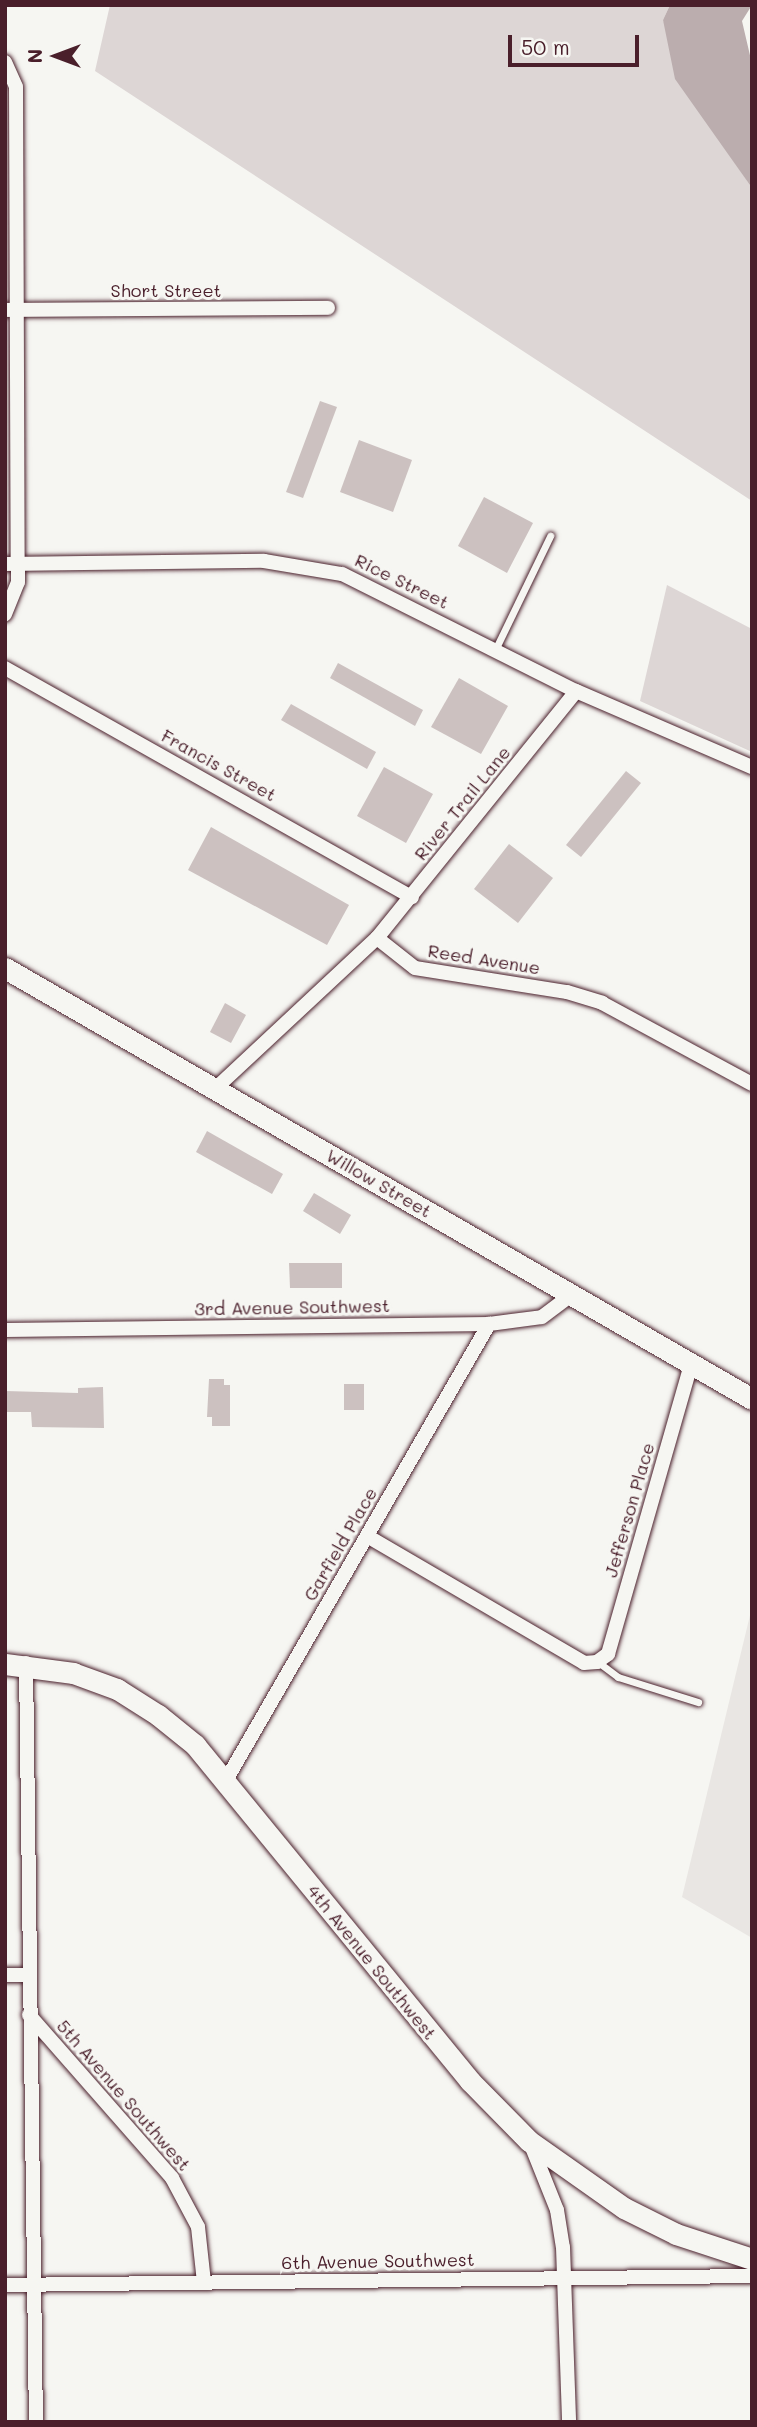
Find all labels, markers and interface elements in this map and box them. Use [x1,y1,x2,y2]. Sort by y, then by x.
north arrow [21,21,91,91]
scale bar [512,21,643,65]
text: 50 m [521,33,570,60]
text: N [22,49,47,63]
street label: Short Street [111,279,221,301]
street label: Rice Street [352,549,452,613]
street label: Francis Street [158,724,280,806]
street label: River Trail Lane [409,742,515,864]
street label: Reed Avenue [426,939,542,979]
street label: Willow Street [322,1144,436,1222]
street label: 3rd Avenue Southwest [194,1294,390,1320]
street label: Jefferson Place [599,1440,659,1580]
street label: Garfield Place [299,1483,381,1605]
street label: 4th Avenue Southwest [303,1880,441,2044]
street label: 5th Avenue Southwest [53,2015,195,2175]
street label: 6th Avenue Southwest [281,2249,475,2273]

